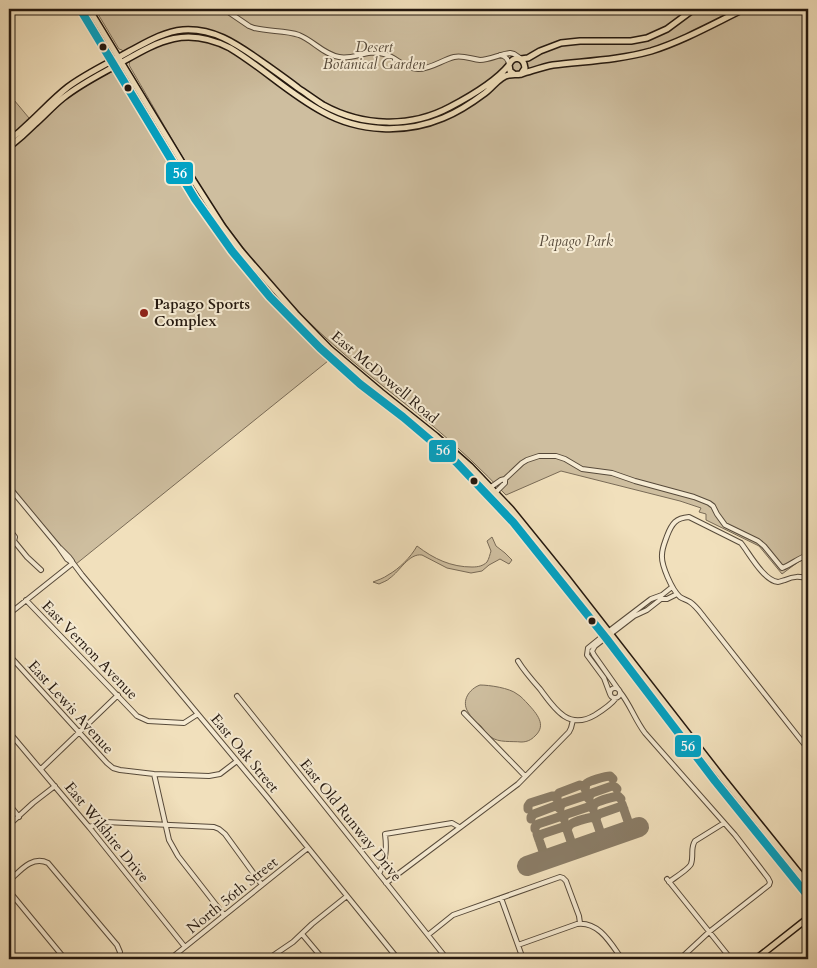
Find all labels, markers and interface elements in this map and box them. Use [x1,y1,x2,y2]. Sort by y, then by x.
park label: Desert Botanical Garden [323,37,426,74]
unlabelled marker [98,42,108,52]
unlabelled marker [123,83,133,93]
line badge: 56 [165,161,194,185]
text: 56 [173,164,187,183]
park label: Papago Park [539,231,614,251]
place label: Papago Sports Complex [154,294,250,331]
marker: Papago Sports Complex [138,307,150,319]
street label: East McDowell Road [327,326,443,428]
line badge: 56 [428,439,457,463]
text: 56 [436,441,450,460]
unlabelled marker [469,476,479,486]
street label: East Vernon Avenue [37,596,143,704]
unlabelled marker [587,616,597,626]
street label: East Lewis Avenue [24,656,118,758]
street label: East Oak Street [206,709,284,797]
line badge: 56 [674,734,702,758]
text: 56 [681,737,695,756]
street label: East Old Runway Drive [295,755,407,886]
street label: East Wilshire Drive [60,777,154,887]
street label: North 56th Street [182,852,282,938]

